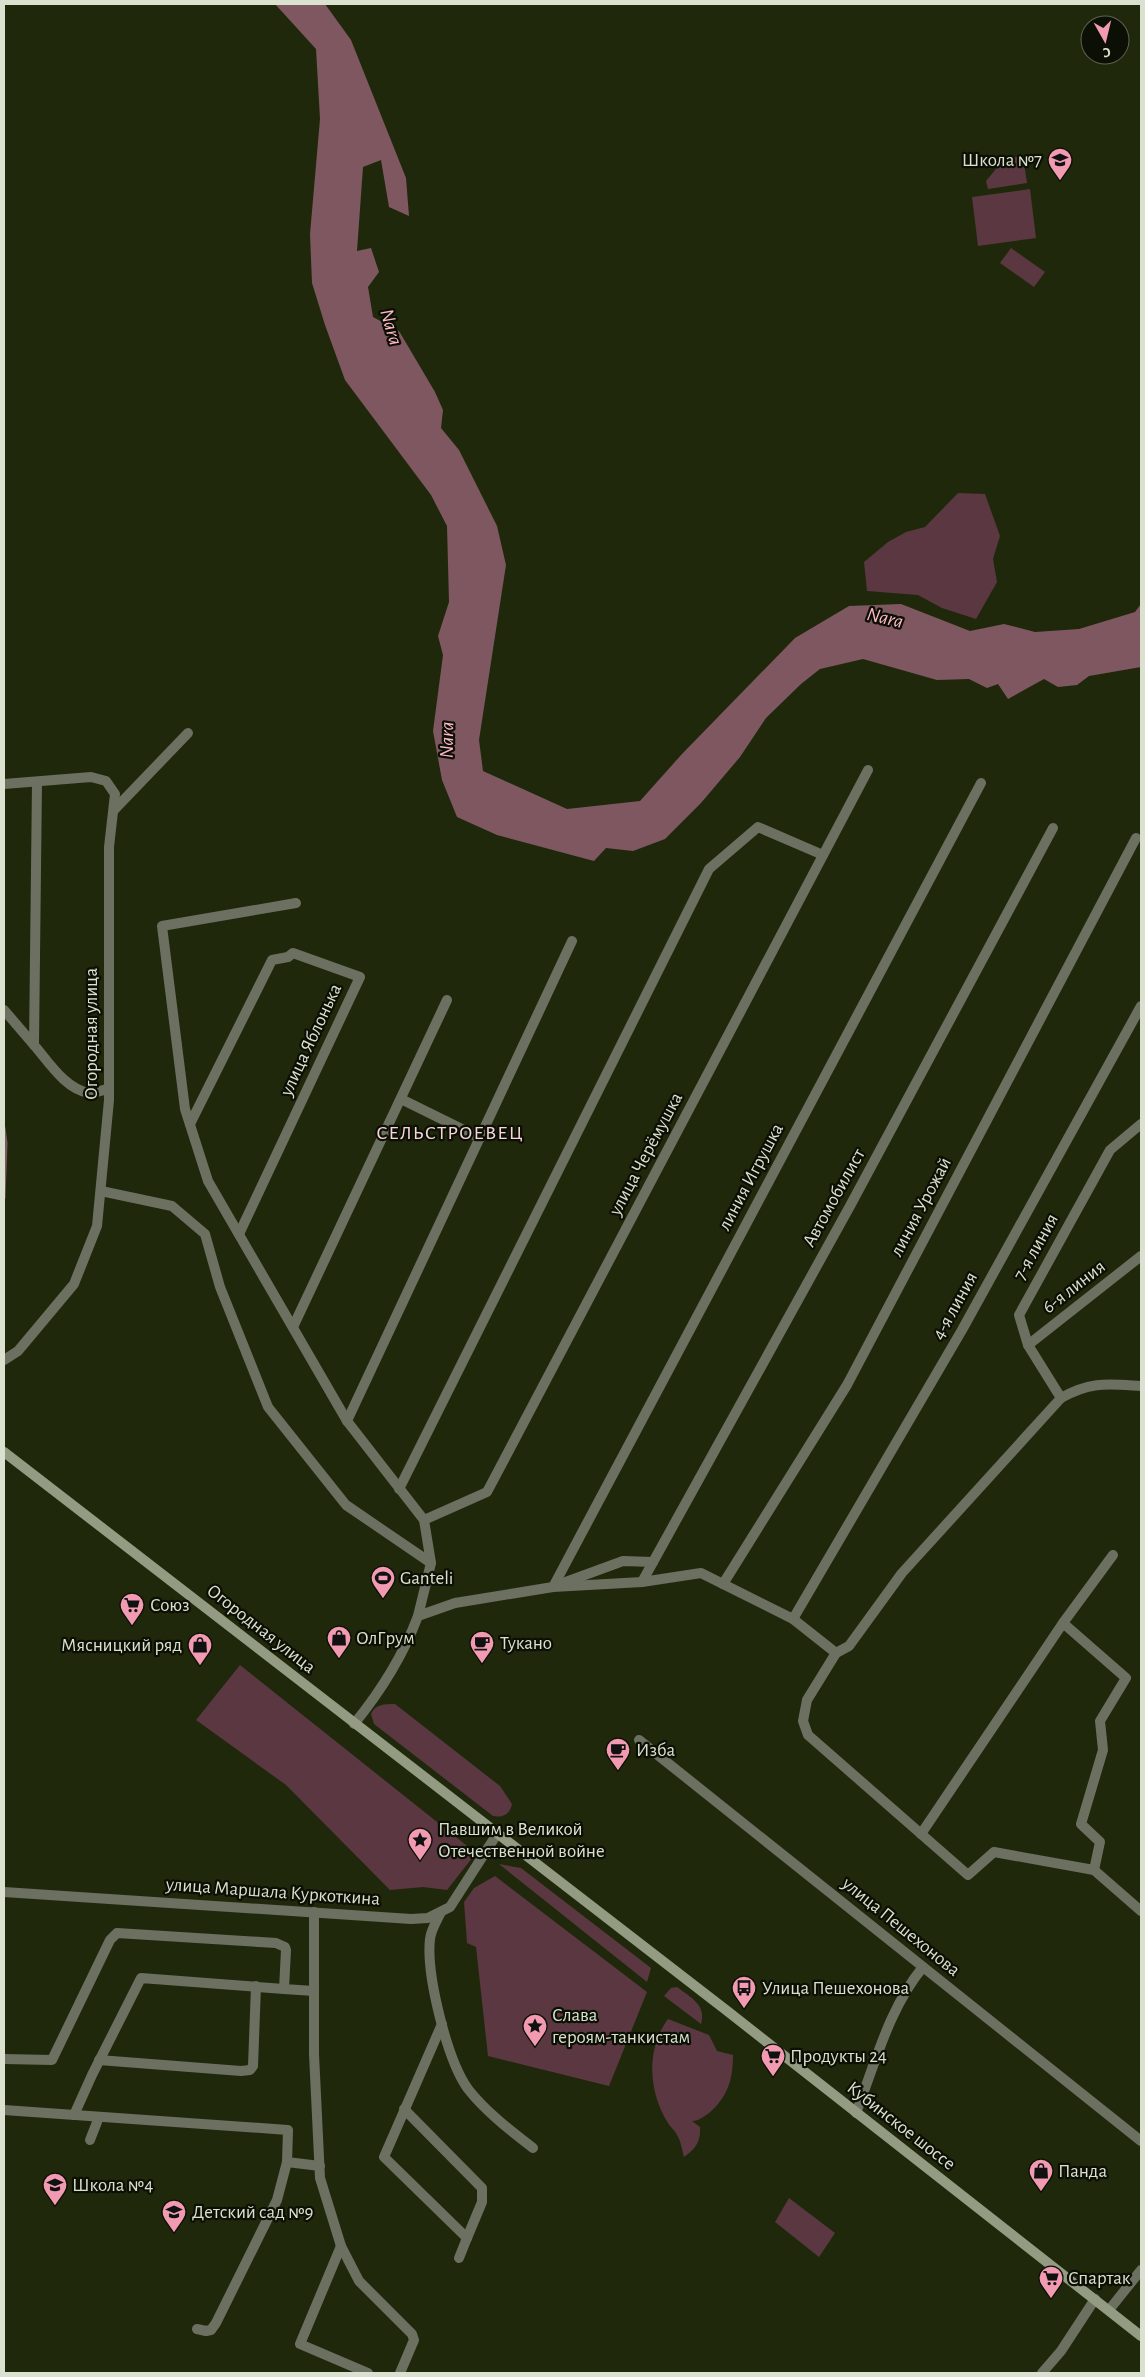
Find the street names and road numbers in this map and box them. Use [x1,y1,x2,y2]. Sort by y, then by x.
street label: Огородная улица [82,968,101,1100]
street label: улица Яблонька [276,981,345,1100]
street label: улица Черёмушка [605,1089,686,1219]
street label: линия Игрушка [715,1120,787,1234]
street label: Автомобилист [799,1146,869,1250]
street label: линия Урожай [887,1154,955,1260]
street label: 7-я линия [1010,1211,1062,1283]
street label: 6-я линия [1039,1257,1109,1317]
street label: 4-я линия [929,1269,981,1343]
street label: Огородная улица [203,1581,319,1677]
street label: улица Пешехонова [838,1873,964,1980]
street label: улица Маршала Куркоткина [164,1875,381,1909]
street label: Кубинское шоссе [843,2078,959,2174]

